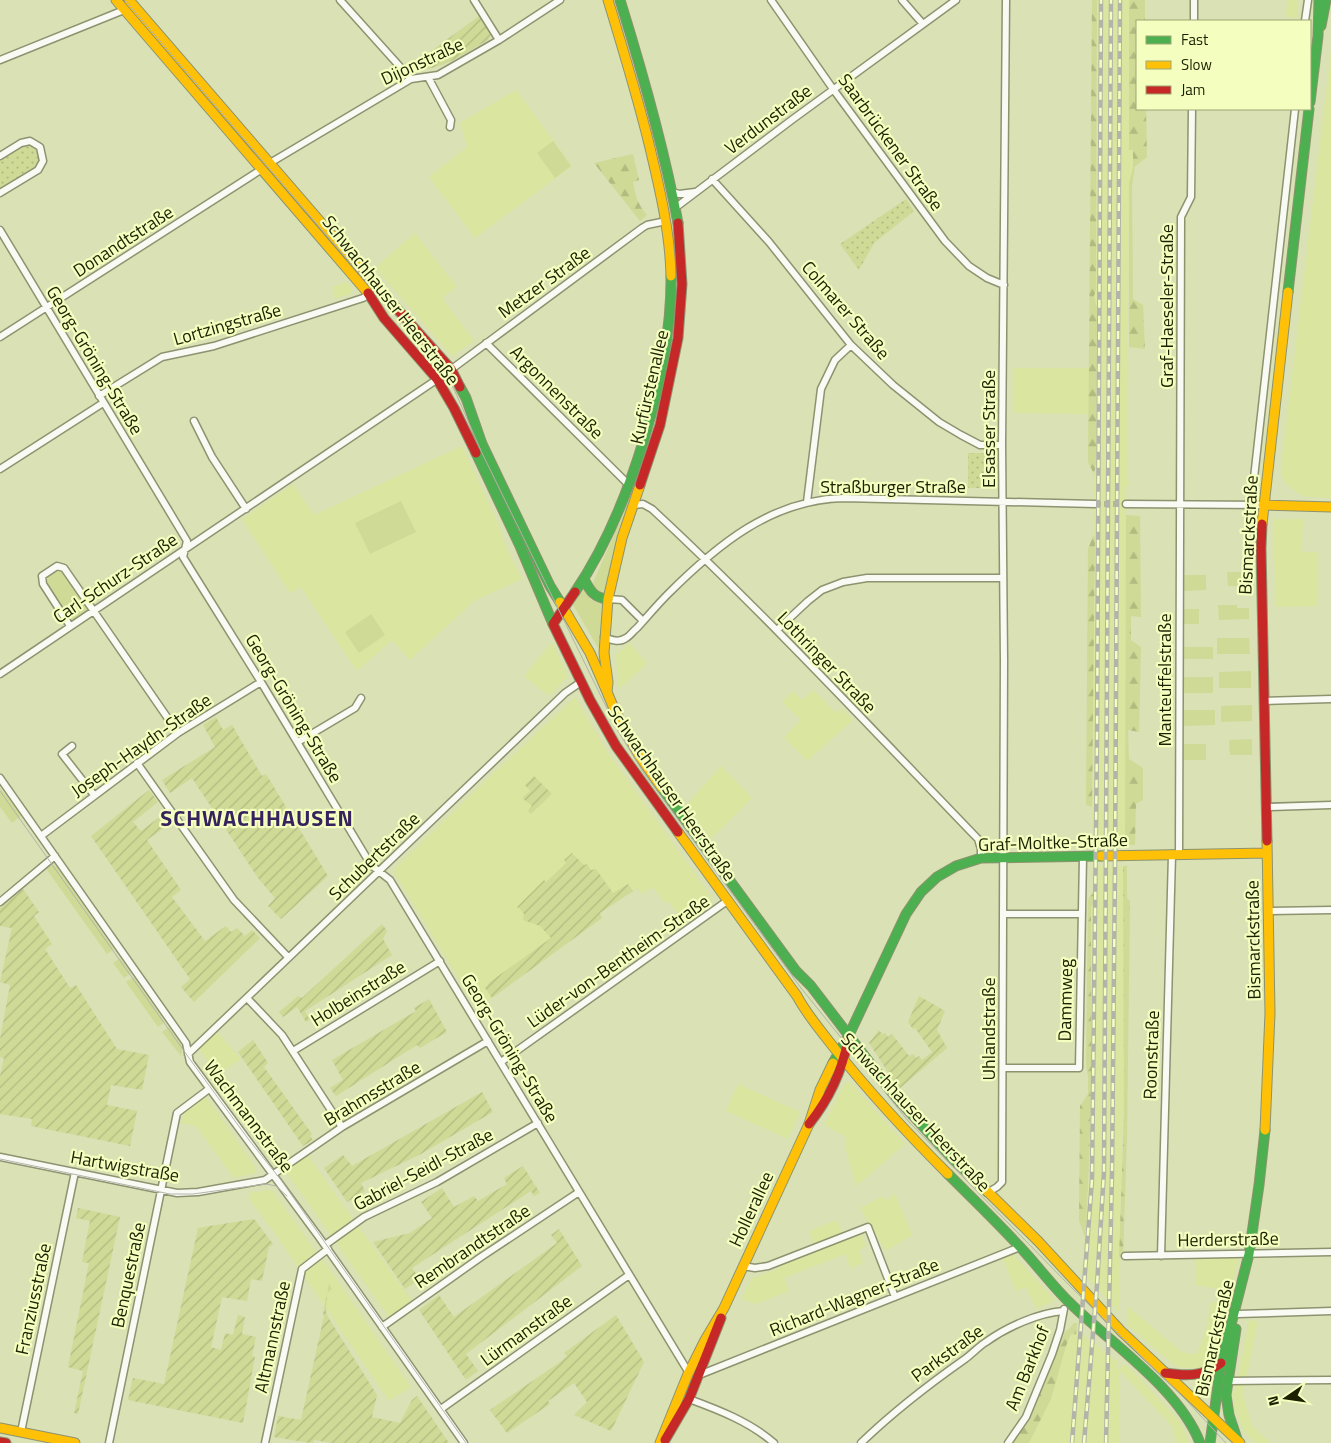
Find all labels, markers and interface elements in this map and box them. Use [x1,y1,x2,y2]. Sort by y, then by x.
legend [1136,20,1311,110]
text: Fast [1181,28,1209,51]
street label: Dijonstraße [376,30,468,92]
text: Slow [1181,53,1212,76]
street label: Saarbrückener Straße [832,68,950,216]
street label: Verdunstraße [719,77,817,161]
text: Jam [1181,78,1205,101]
street label: Donandtstraße [68,198,178,284]
street label: Schwachhauser Heerstraße [316,209,466,391]
street label: Graf-Haeseler-Straße [1153,224,1180,388]
street label: Metzer Straße [492,239,596,325]
street label: Colmarer Straße [795,255,897,365]
street label: Georg-Gröning-Straße [40,280,150,440]
street label: Lortzingstraße [170,296,284,352]
street label: Kurfürstenallee [623,327,675,447]
street label: Argonnenstraße [504,339,610,445]
street label: Elsasser Straße [975,370,1002,488]
street label: Straßburger Straße [820,473,966,500]
street label: Bismarckstraße [1231,475,1265,595]
street label: Carl-Schurz-Straße [47,526,183,630]
street label: Lothringer Straße [771,605,883,719]
street label: Manteuffelstraße [1151,613,1178,747]
street label: Georg-Gröning-Straße [239,628,349,788]
street label: Joseph-Haydn-Straße [65,686,217,804]
street label: Schwachhauser Heerstraße [601,700,743,886]
district label: SCHWACHHAUSEN [160,801,354,835]
street label: Schubertstraße [322,806,426,906]
street label: Graf-Moltke-Straße [978,826,1128,858]
street label: Bismarckstraße [1238,880,1268,1000]
street label: Lüder-von-Bentheim-Straße [521,888,715,1034]
street label: Holbeinstraße [305,953,411,1033]
street label: Dammweg [1051,958,1079,1042]
street label: Georg-Gröning-Straße [455,968,565,1128]
street label: Uhlandstraße [975,978,1002,1080]
street label: Roonstraße [1136,1010,1166,1100]
street label: Schwachhauser Heerstraße [835,1026,997,1198]
street label: Brahmsstraße [318,1053,426,1133]
street label: Wachmannstraße [198,1054,300,1178]
street label: Gabriel-Seidl-Straße [348,1121,498,1217]
street label: Hartwigstraße [68,1143,182,1189]
street label: Hollerallee [722,1167,780,1251]
street label: Rembrandtstraße [409,1197,535,1295]
street label: Benquestraße [104,1220,152,1330]
street label: Herderstraße [1177,1225,1279,1253]
street label: Franziusstraße [8,1241,58,1357]
street label: Richard-Wagner-Straße [765,1251,943,1343]
street label: Bismarckstraße [1187,1277,1241,1399]
street label: Altmannstraße [247,1278,297,1396]
street label: Lürmanstraße [475,1288,577,1372]
street label: Parkstraße [905,1317,989,1389]
street label: Am Barkhof [998,1321,1056,1415]
north arrow [1261,1373,1311,1423]
text: N [1262,1394,1284,1408]

